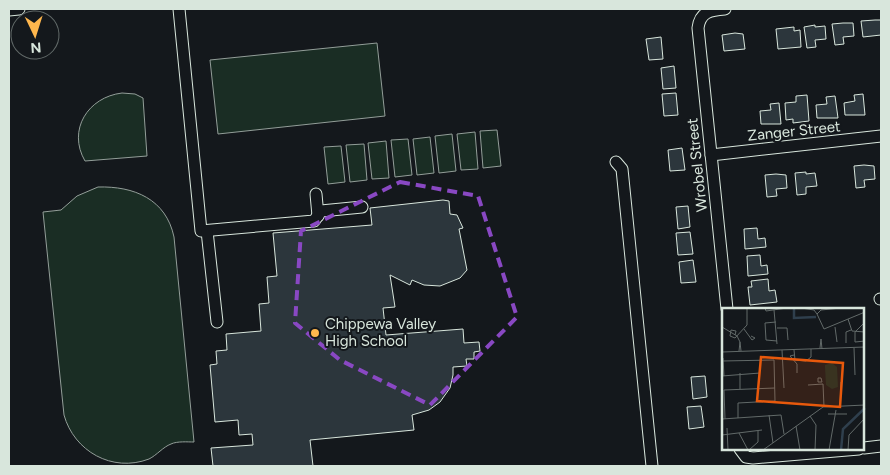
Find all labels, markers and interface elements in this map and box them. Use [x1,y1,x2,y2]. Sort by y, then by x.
north arrow [10,10,60,60]
text: N [30,39,42,56]
street label: Wrobel Street [683,117,711,213]
street label: Zanger Street [747,117,842,145]
inset map [722,308,865,450]
place label: Chippewa Valley High School [325,315,436,350]
marker: Chippewa Valley High School [309,327,321,339]

